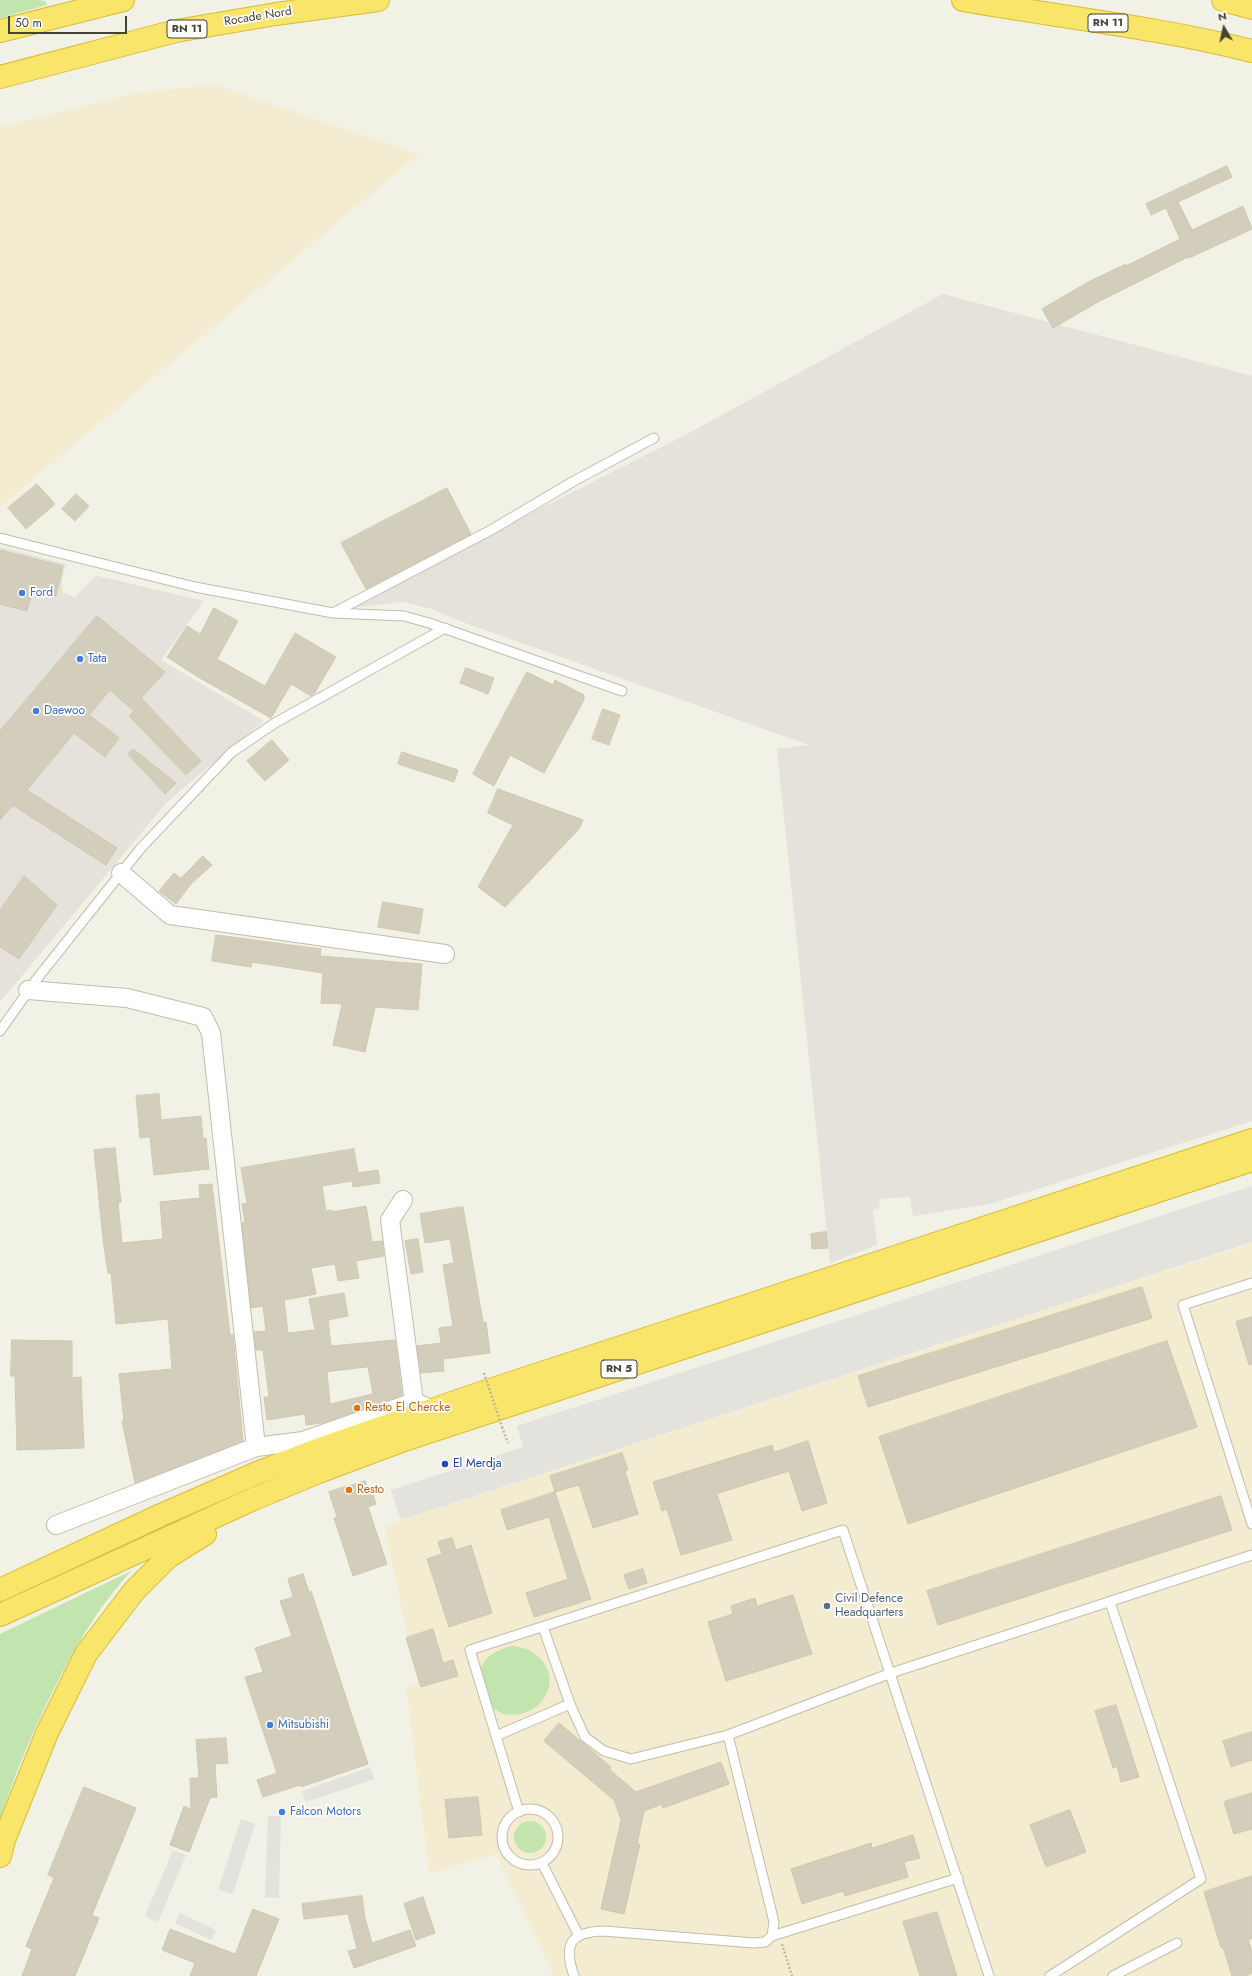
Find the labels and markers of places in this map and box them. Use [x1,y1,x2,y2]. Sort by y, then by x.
place label: Ford [30,586,53,600]
marker: Ford [17,588,27,598]
place label: Tata [88,652,107,666]
marker: Tata [75,654,85,664]
place label: Daewoo [44,704,85,718]
marker: Daewoo [31,706,41,716]
place label: Resto El Chercke [365,1401,450,1415]
marker: Resto El Chercke [352,1403,362,1413]
place label: El Merdja [453,1457,502,1471]
marker: El Merdja [440,1459,450,1469]
place label: Resto [357,1483,384,1497]
marker: Resto [344,1485,354,1495]
place label: Civil Defence Headquarters [835,1592,903,1620]
marker: Civil Defence Headquarters [822,1601,832,1611]
place label: Mitsubishi [278,1718,329,1732]
marker: Mitsubishi [265,1720,275,1730]
place label: Falcon Motors [290,1805,361,1819]
marker: Falcon Motors [277,1807,287,1817]

